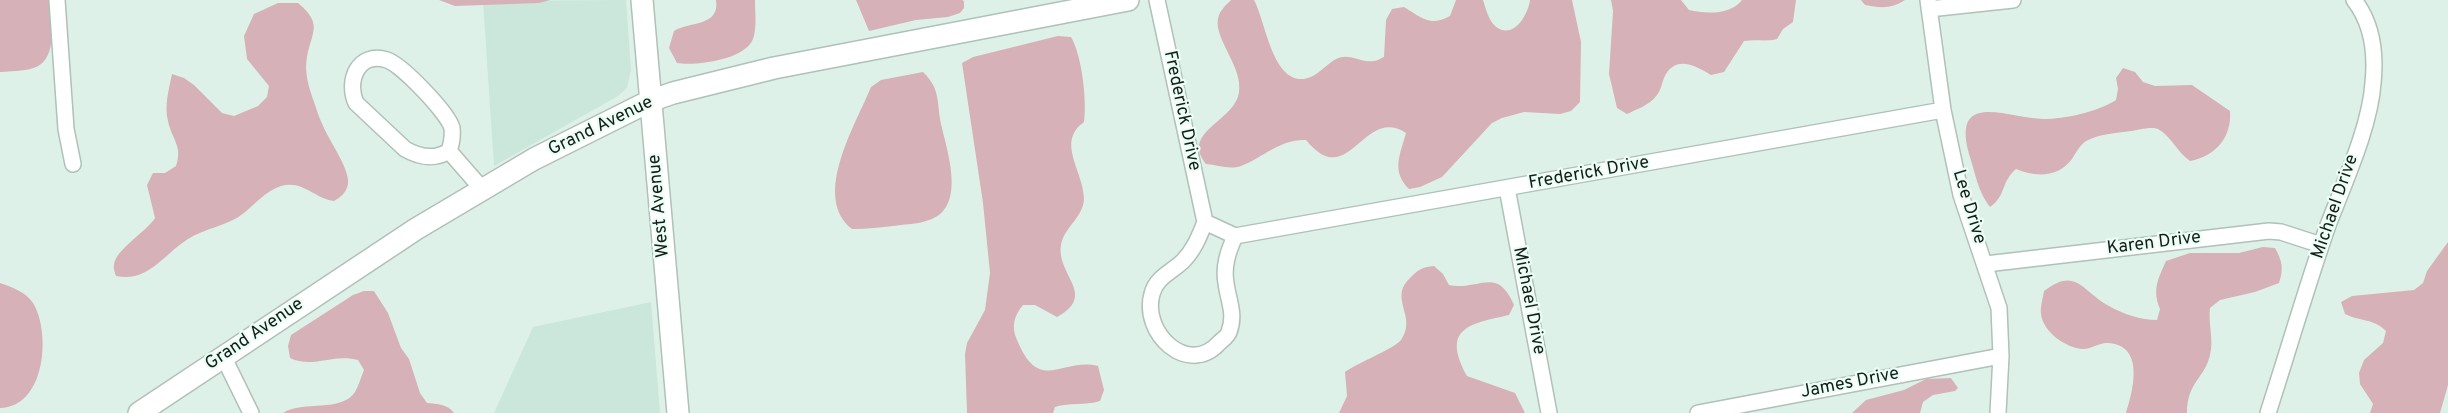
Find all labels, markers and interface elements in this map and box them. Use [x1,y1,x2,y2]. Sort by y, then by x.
street label: Frederick Drive [1158,49,1204,173]
street label: Grand Avenue [545,92,657,162]
street label: Michael Drive [2308,152,2364,262]
street label: West Avenue [645,153,675,259]
street label: Frederick Drive [1527,153,1651,195]
street label: Lee Drive [1946,167,1990,247]
street label: Karen Drive [2106,228,2202,260]
street label: Michael Drive [1507,245,1549,357]
street label: Grand Avenue [202,294,308,376]
street label: James Drive [1799,364,1901,404]

